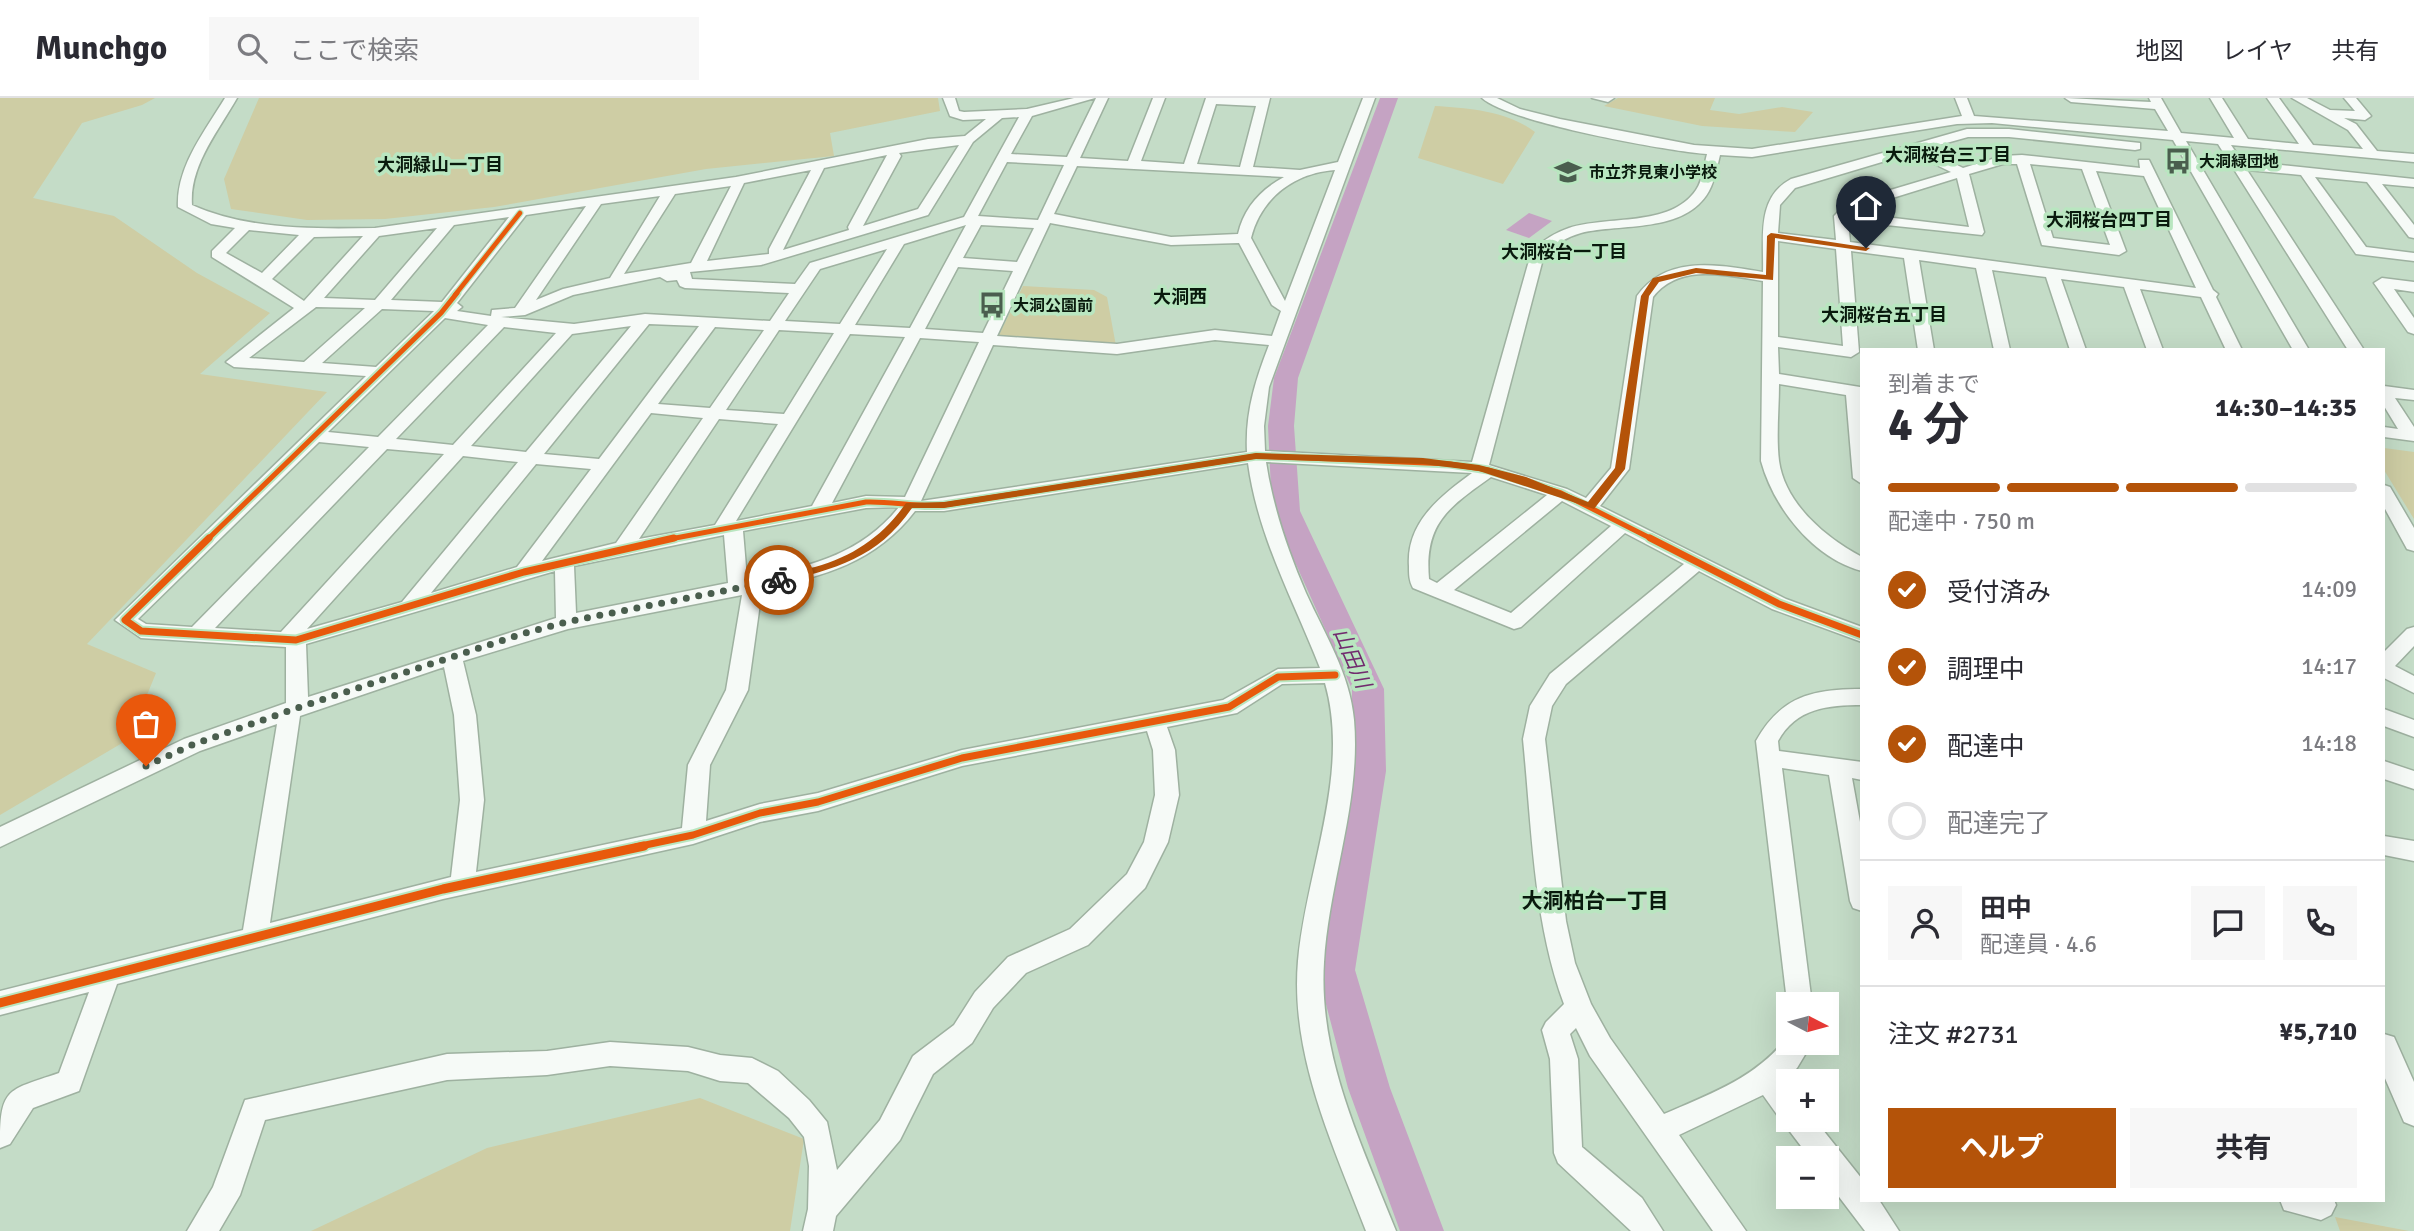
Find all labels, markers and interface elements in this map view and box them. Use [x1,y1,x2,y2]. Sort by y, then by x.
search box [209,17,699,80]
text: Munchgo [35,28,167,69]
icon: search [233,29,271,67]
text: ここで検索 [289,35,419,67]
text: 地図 [2136,36,2184,66]
text: レイヤ [2222,36,2293,66]
text: 共有 [2331,36,2379,66]
district label: 大洞桜台三丁目 [1885,144,2011,166]
bus stop icon: 大洞緑団地 [2163,146,2193,176]
place label: 大洞緑団地 [2199,152,2279,172]
district label: 大洞緑山一丁目 [377,154,503,176]
school or university icon: 市立芥見東小学校 [1553,157,1583,187]
place label: 市立芥見東小学校 [1589,163,1717,183]
pin [1836,176,1896,248]
icon: home [1847,187,1885,225]
district label: 大洞桜台四丁目 [2046,209,2172,231]
district label: 大洞桜台一丁目 [1501,241,1627,263]
district label: 大洞西 [1153,286,1207,308]
bus stop icon: 大洞公園前 [977,290,1007,320]
place label: 大洞公園前 [1013,296,1093,316]
district label: 大洞桜台五丁目 [1821,304,1947,326]
text: 到着まで [1888,370,1980,399]
text: 14:30–14:35 [2215,392,2357,424]
text: 4 分 [1888,397,1969,453]
text: 配達中 · 750 m [1888,507,2035,536]
courier [744,545,814,615]
icon: bike [760,561,798,599]
icon: check [1888,571,1926,609]
text: 14:09 [2301,575,2357,604]
text: 受付済み [1947,577,2051,609]
water label: 山田川 [1328,624,1377,694]
icon: check [1888,648,1926,686]
text: 14:17 [2301,652,2357,681]
text: 調理中 [1947,654,2025,686]
pin [116,694,176,766]
icon: bag [127,705,165,743]
icon: check [1888,725,1926,763]
text: 14:18 [2301,729,2357,758]
text: 配達中 [1947,731,2025,763]
text: 配達完了 [1947,808,2051,840]
button: person [1888,886,1962,960]
button: chat [2191,886,2265,960]
button: phone [2283,886,2357,960]
district label: 大洞柏台一丁目 [1522,888,1669,914]
text: 田中 [1980,893,2032,925]
text: 配達員 · 4.6 [1980,930,2097,959]
north arrow [1776,992,1839,1055]
map controls [1776,992,1839,1209]
text: ¥5,710 [2279,1016,2357,1048]
text: 注文 #2731 [1888,1019,2019,1051]
button: + [1776,1069,1839,1132]
button: ヘルプ [1888,1108,2116,1188]
button: 共有 [2130,1108,2357,1188]
button: − [1776,1146,1839,1209]

